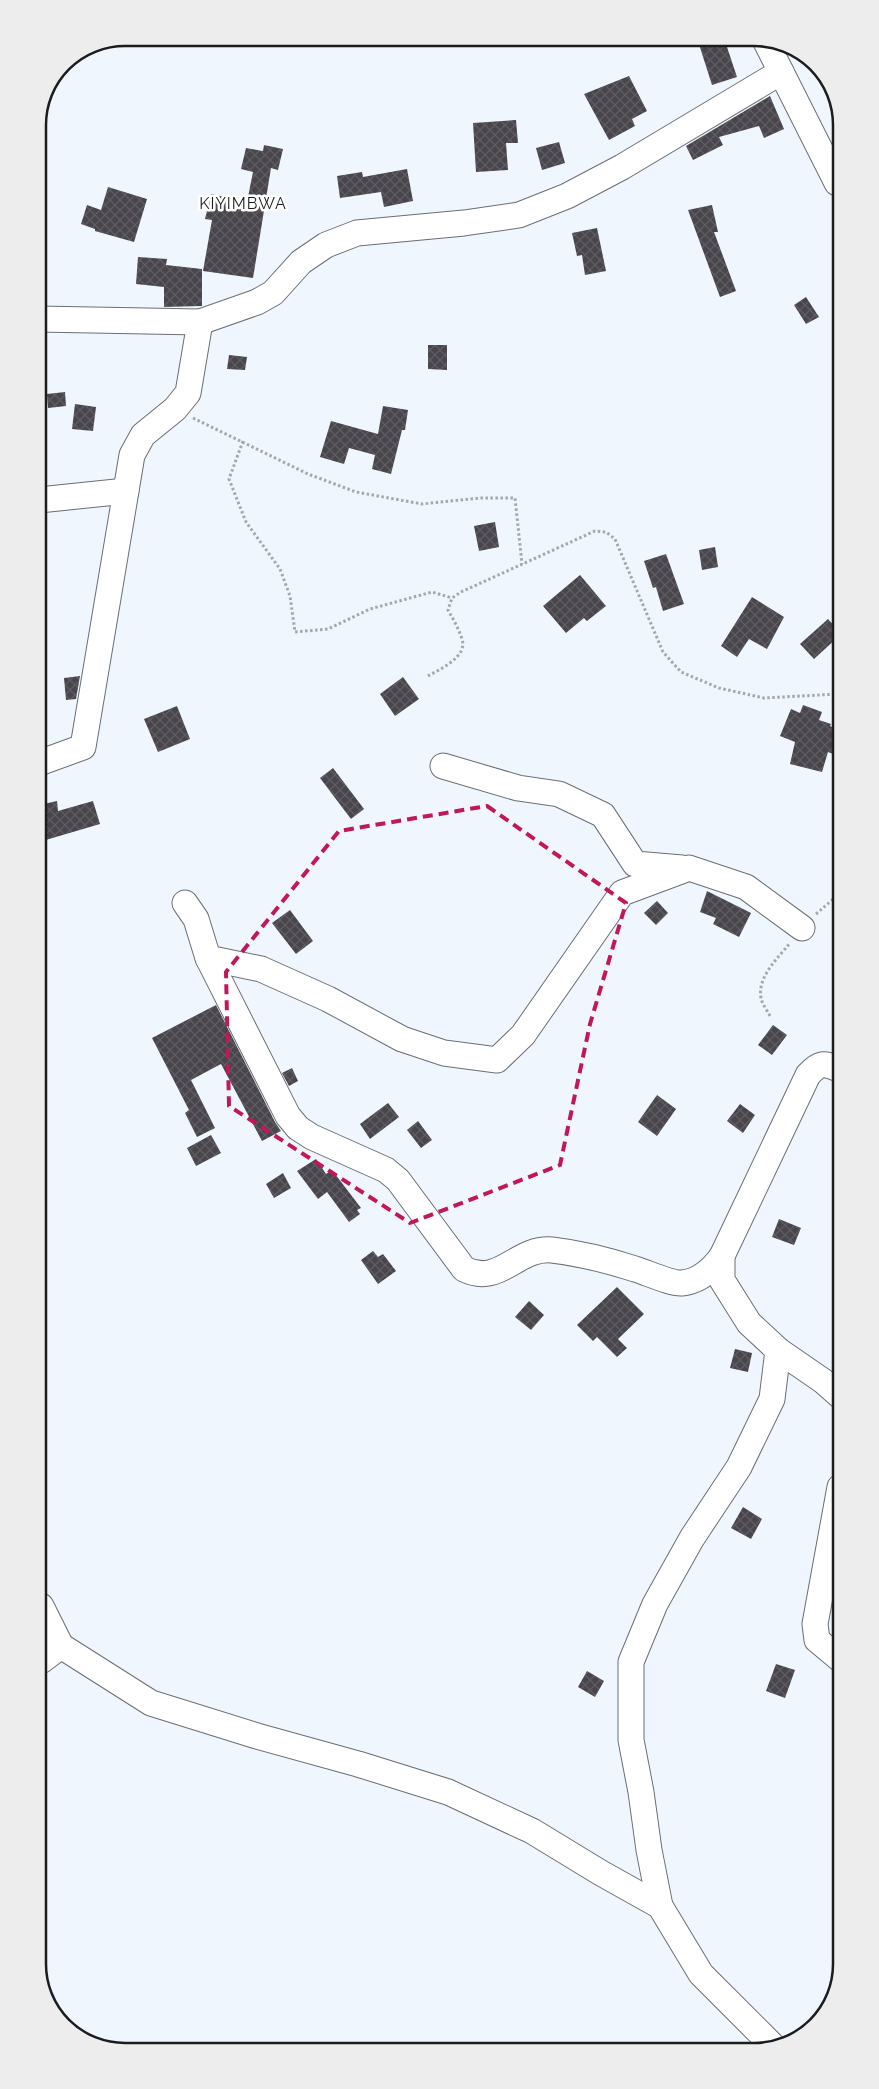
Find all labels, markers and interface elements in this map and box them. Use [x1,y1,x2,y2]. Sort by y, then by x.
district label: KIYIMBWA [199,194,287,213]

